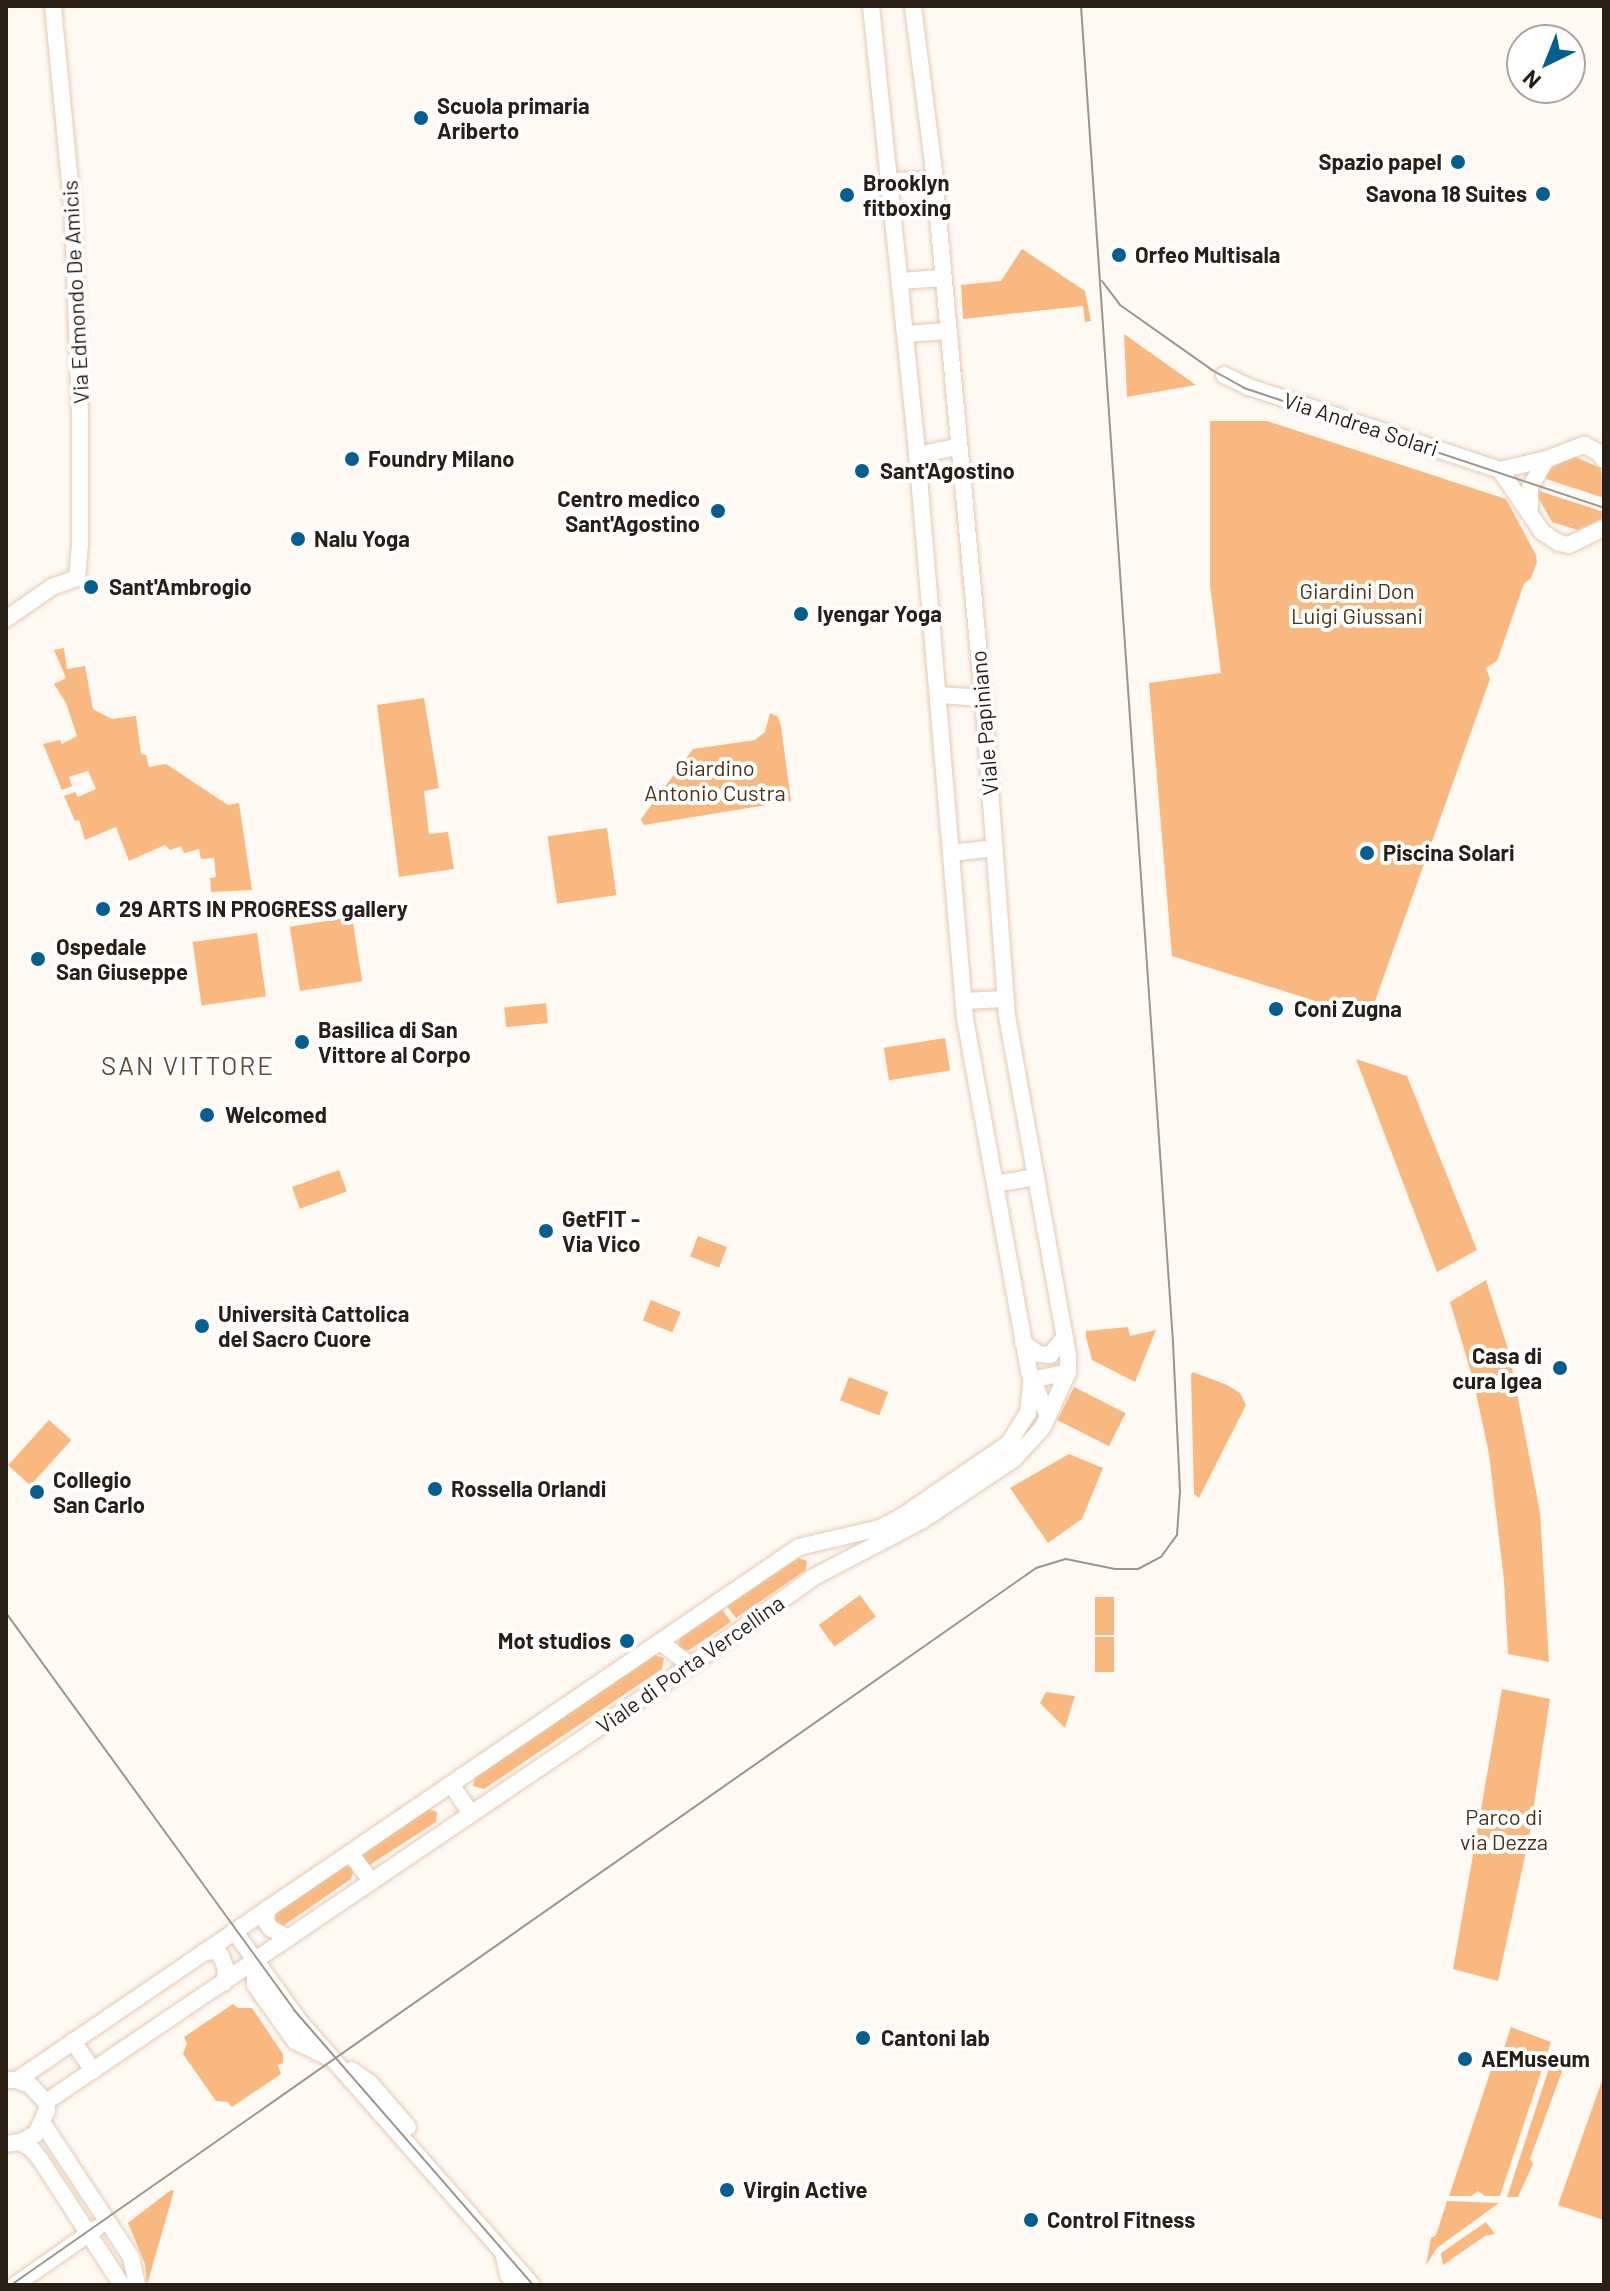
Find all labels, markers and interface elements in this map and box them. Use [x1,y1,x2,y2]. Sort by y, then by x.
north arrow [1506,24,1586,104]
text: N [1517,66,1545,95]
place label: Scuola primaria Ariberto [437,92,590,144]
marker: Scuola primaria Ariberto [412,109,430,127]
place label: Spazio papel [1318,149,1442,175]
marker: Spazio papel [1449,153,1467,171]
place label: Brooklyn fitboxing [863,169,951,220]
street label: Via Edmondo De Amicis [56,179,94,405]
place label: Savona 18 Suites [1366,181,1527,207]
marker: Savona 18 Suites [1534,185,1552,203]
marker: Brooklyn fitboxing [838,186,856,204]
place label: Orfeo Multisala [1135,242,1280,268]
marker: Orfeo Multisala [1110,246,1128,264]
street label: Via Andrea Solari [1280,387,1442,461]
place label: Foundry Milano [368,446,514,472]
marker: Foundry Milano [343,450,361,468]
place label: Sant'Agostino [880,458,1015,484]
marker: Sant'Agostino [851,460,873,482]
place label: Centro medico Sant'Agostino [557,485,700,536]
marker: Centro medico Sant'Agostino [707,500,729,522]
place label: Nalu Yoga [314,526,410,552]
marker: Nalu Yoga [289,530,307,548]
place label: Sant'Ambrogio [109,574,252,600]
marker: Sant'Ambrogio [80,576,102,598]
park label: Giardini Don Luigi Giussani [1291,577,1423,628]
place label: Iyengar Yoga [817,601,942,627]
marker: Iyengar Yoga [792,605,810,623]
street label: Viale Papiniano [965,649,1003,797]
park label: Giardino Antonio Custra [644,754,786,806]
place label: Piscina Solari [1383,840,1515,866]
marker: Piscina Solari [1358,844,1376,862]
place label: 29 ARTS IN PROGRESS gallery [119,896,408,922]
marker: 29 ARTS IN PROGRESS gallery [94,900,112,918]
place label: Ospedale San Giuseppe [56,933,188,984]
marker: Ospedale San Giuseppe [27,948,49,970]
place label: Coni Zugna [1294,996,1402,1022]
marker: Coni Zugna [1265,998,1287,1020]
place label: Basilica di San Vittore al Corpo [318,1016,471,1068]
marker: Basilica di San Vittore al Corpo [293,1033,311,1051]
district label: SAN VITTORE [101,1049,275,1081]
place label: Welcomed [225,1102,327,1128]
marker: Welcomed [196,1104,218,1126]
place label: GetFIT - Via Vico [562,1205,641,1256]
marker: GetFIT - Via Vico [537,1222,555,1240]
place label: Università Cattolica del Sacro Cuore [218,1300,409,1352]
marker: Università Cattolica del Sacro Cuore [193,1317,211,1335]
place label: Casa di cura Igea [1452,1342,1542,1394]
marker: Casa di cura Igea [1549,1357,1571,1379]
place label: Collegio San Carlo [53,1466,145,1518]
place label: Rossella Orlandi [451,1476,606,1502]
marker: Rossella Orlandi [426,1480,444,1498]
marker: Collegio San Carlo [28,1483,46,1501]
street label: Viale di Porta Vercellina [591,1589,789,1739]
place label: Mot studios [498,1628,611,1654]
marker: Mot studios [618,1632,636,1650]
park label: Parco di via Dezza [1460,1803,1548,1854]
place label: Cantoni lab [881,2025,990,2051]
marker: Cantoni lab [852,2027,874,2049]
place label: AEMuseum [1481,2046,1590,2072]
marker: AEMuseum [1456,2050,1474,2068]
place label: Virgin Active [743,2177,867,2203]
marker: Virgin Active [718,2181,736,2199]
place label: Control Fitness [1047,2207,1195,2233]
marker: Control Fitness [1022,2211,1040,2229]

